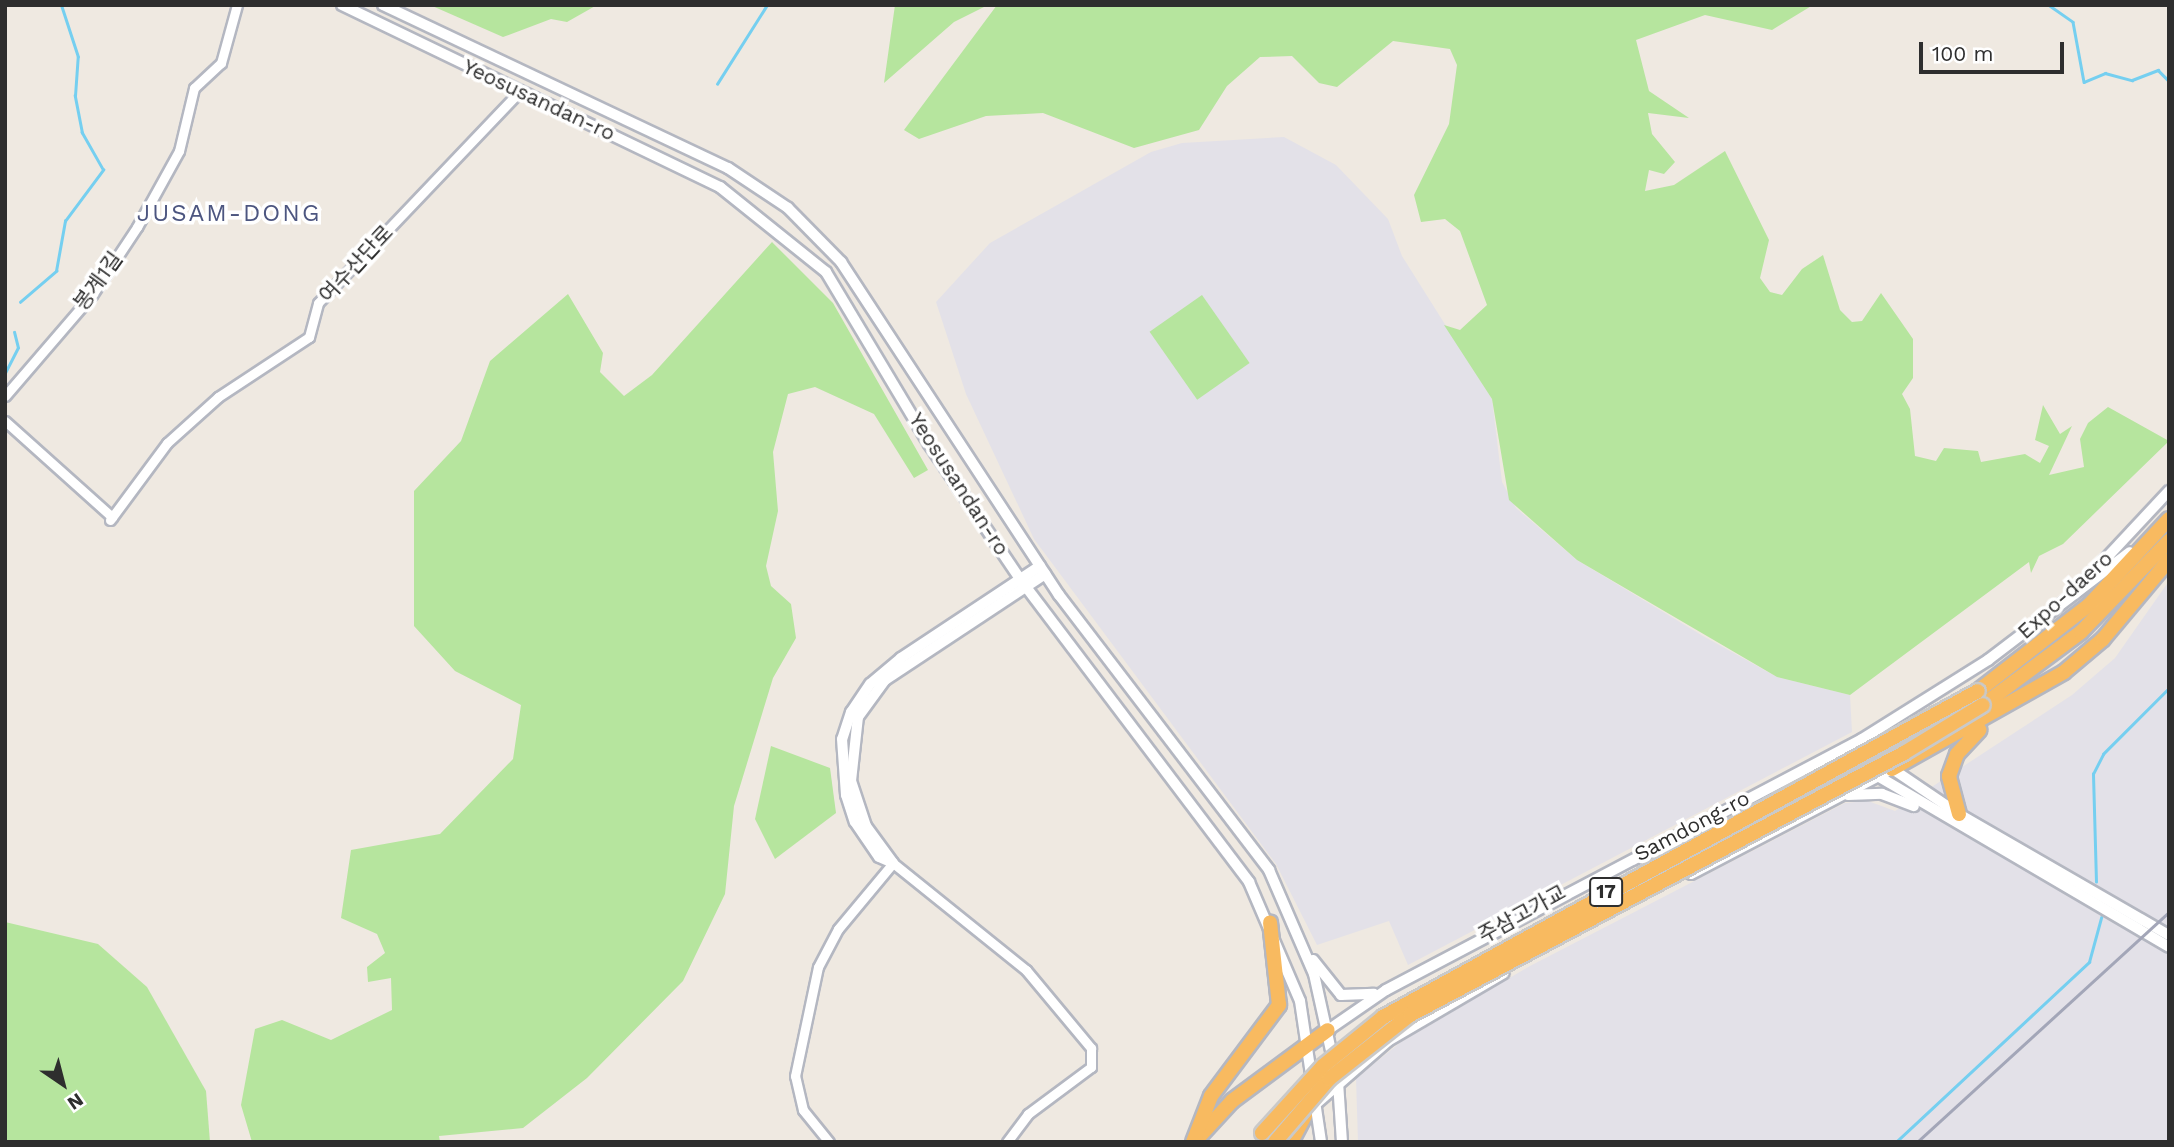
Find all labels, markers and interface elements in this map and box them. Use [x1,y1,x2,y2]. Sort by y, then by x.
scale bar [1922,28,2067,72]
text: 100 m [1932,41,1994,66]
street label: Yeosusandan-ro [459,54,619,146]
district label: JUSAM-DONG [138,200,320,228]
street label: 여수산단로 [314,220,398,308]
street label: 봉계1길 [68,247,128,315]
street label: Yeosusandan-ro [904,408,1014,560]
street label: Expo-daero [2012,546,2118,644]
street label: Samdong-ro [1630,785,1754,867]
road number: 17 [1588,876,1624,908]
street label: 주삼고가교 [1474,880,1570,948]
north arrow [28,1049,98,1119]
text: N [63,1088,88,1115]

